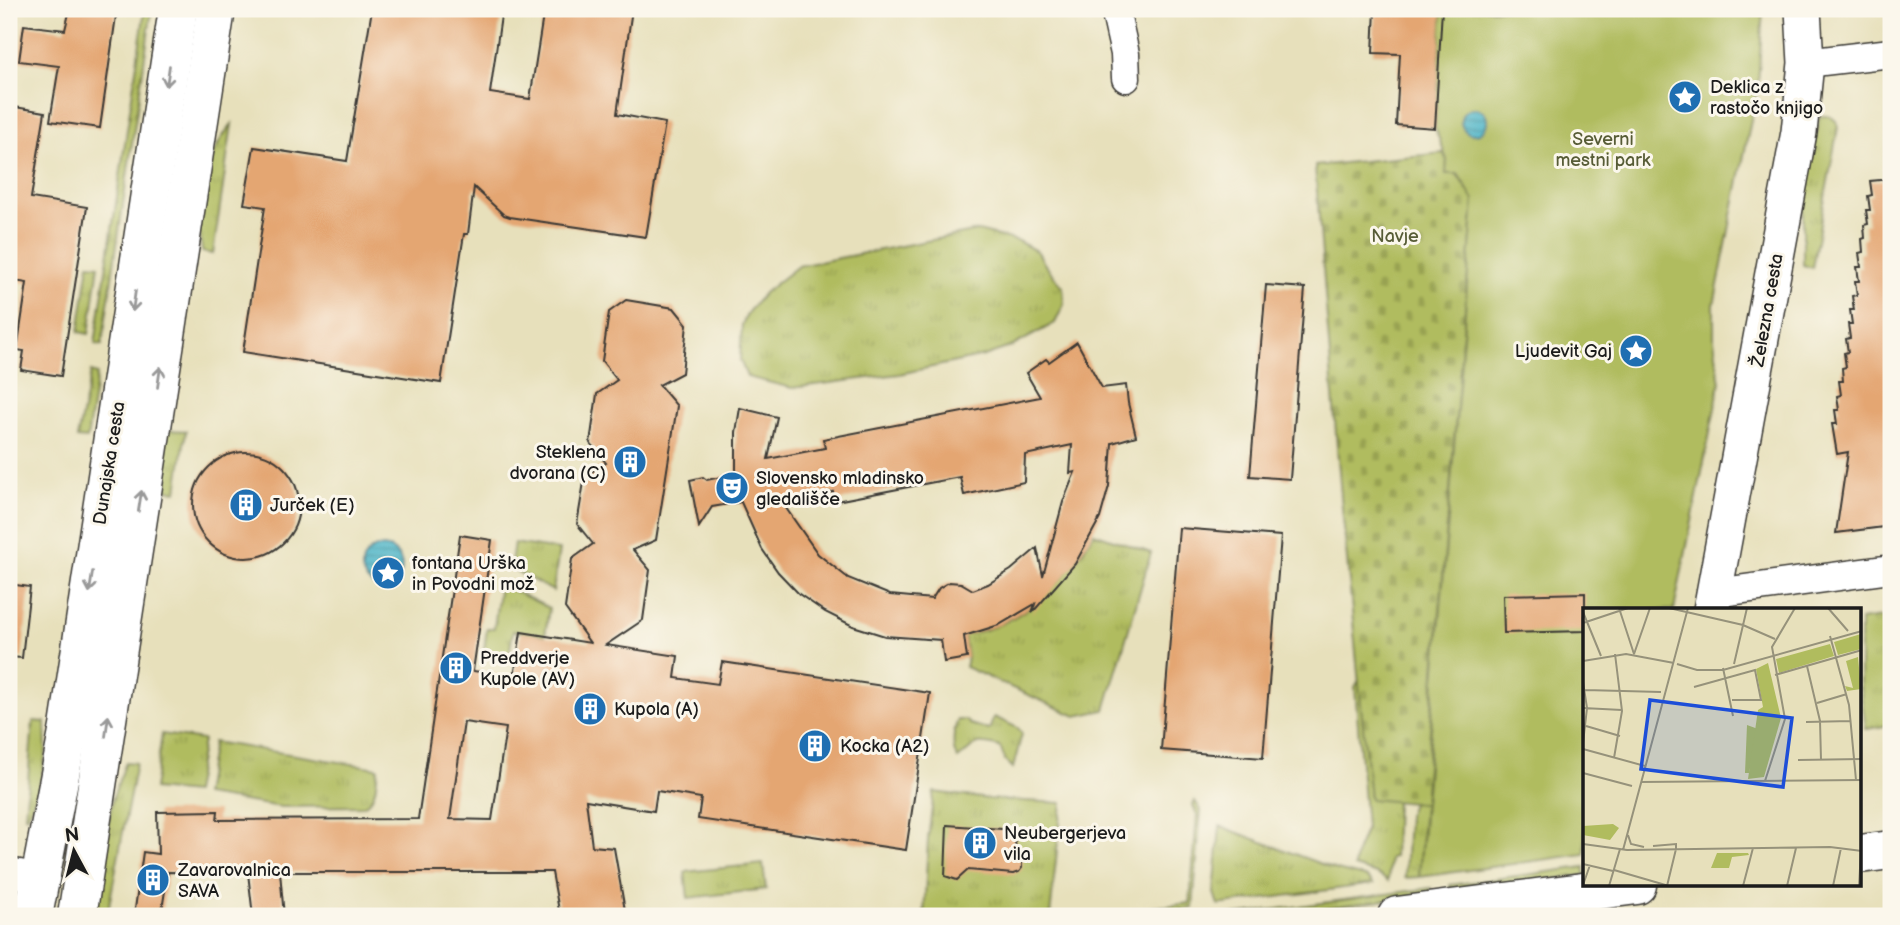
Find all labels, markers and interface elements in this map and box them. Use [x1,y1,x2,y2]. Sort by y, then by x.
one-way arrow [161,64,174,87]
place label: Deklica z rastočo knjigo [1710,77,1823,119]
place icon: Deklica z rastočo knjigo [1666,78,1704,116]
park label: Severni mestni park [1555,129,1651,171]
park label: Navje [1371,226,1419,247]
street label: Železna cesta [1745,252,1788,369]
one-way arrow [127,289,140,312]
place icon: Ljudevit Gaj [1617,332,1655,370]
place label: Ljudevit Gaj [1515,341,1612,362]
one-way arrow [153,366,166,389]
street label: Dunajska cesta [89,400,130,526]
place label: Steklena dvorana (C) [510,442,606,484]
building icon: Steklena dvorana (C) [611,443,649,481]
place label: Slovensko mladinsko gledališče [756,468,924,510]
theatre icon: Slovensko mladinsko gledališče [713,469,751,507]
building icon: Jurček (E) [227,486,265,524]
one-way arrow [134,491,147,513]
place label: Jurček (E) [270,495,355,516]
place label: fontana Urška in Povodni mož [412,553,535,595]
place icon: fontana Urška in Povodni mož [369,554,407,592]
one-way arrow [84,571,97,593]
inset map [1583,608,1862,886]
place label: Preddverje Kupole (AV) [480,648,575,690]
building icon: Preddverje Kupole (AV) [437,649,475,687]
building icon: Kupola (A) [571,690,609,728]
place label: Kupola (A) [614,699,699,720]
one-way arrow [100,716,113,738]
building icon: Kocka (A2) [796,727,834,765]
place label: Kocka (A2) [840,736,930,757]
north arrow [38,816,108,886]
text: N [64,823,81,848]
place label: Neubergerjeva vila [1003,823,1126,865]
building icon: Neubergerjeva vila [961,824,999,862]
place label: Zavarovalnica SAVA [177,860,291,902]
building icon: Zavarovalnica SAVA [134,861,172,899]

